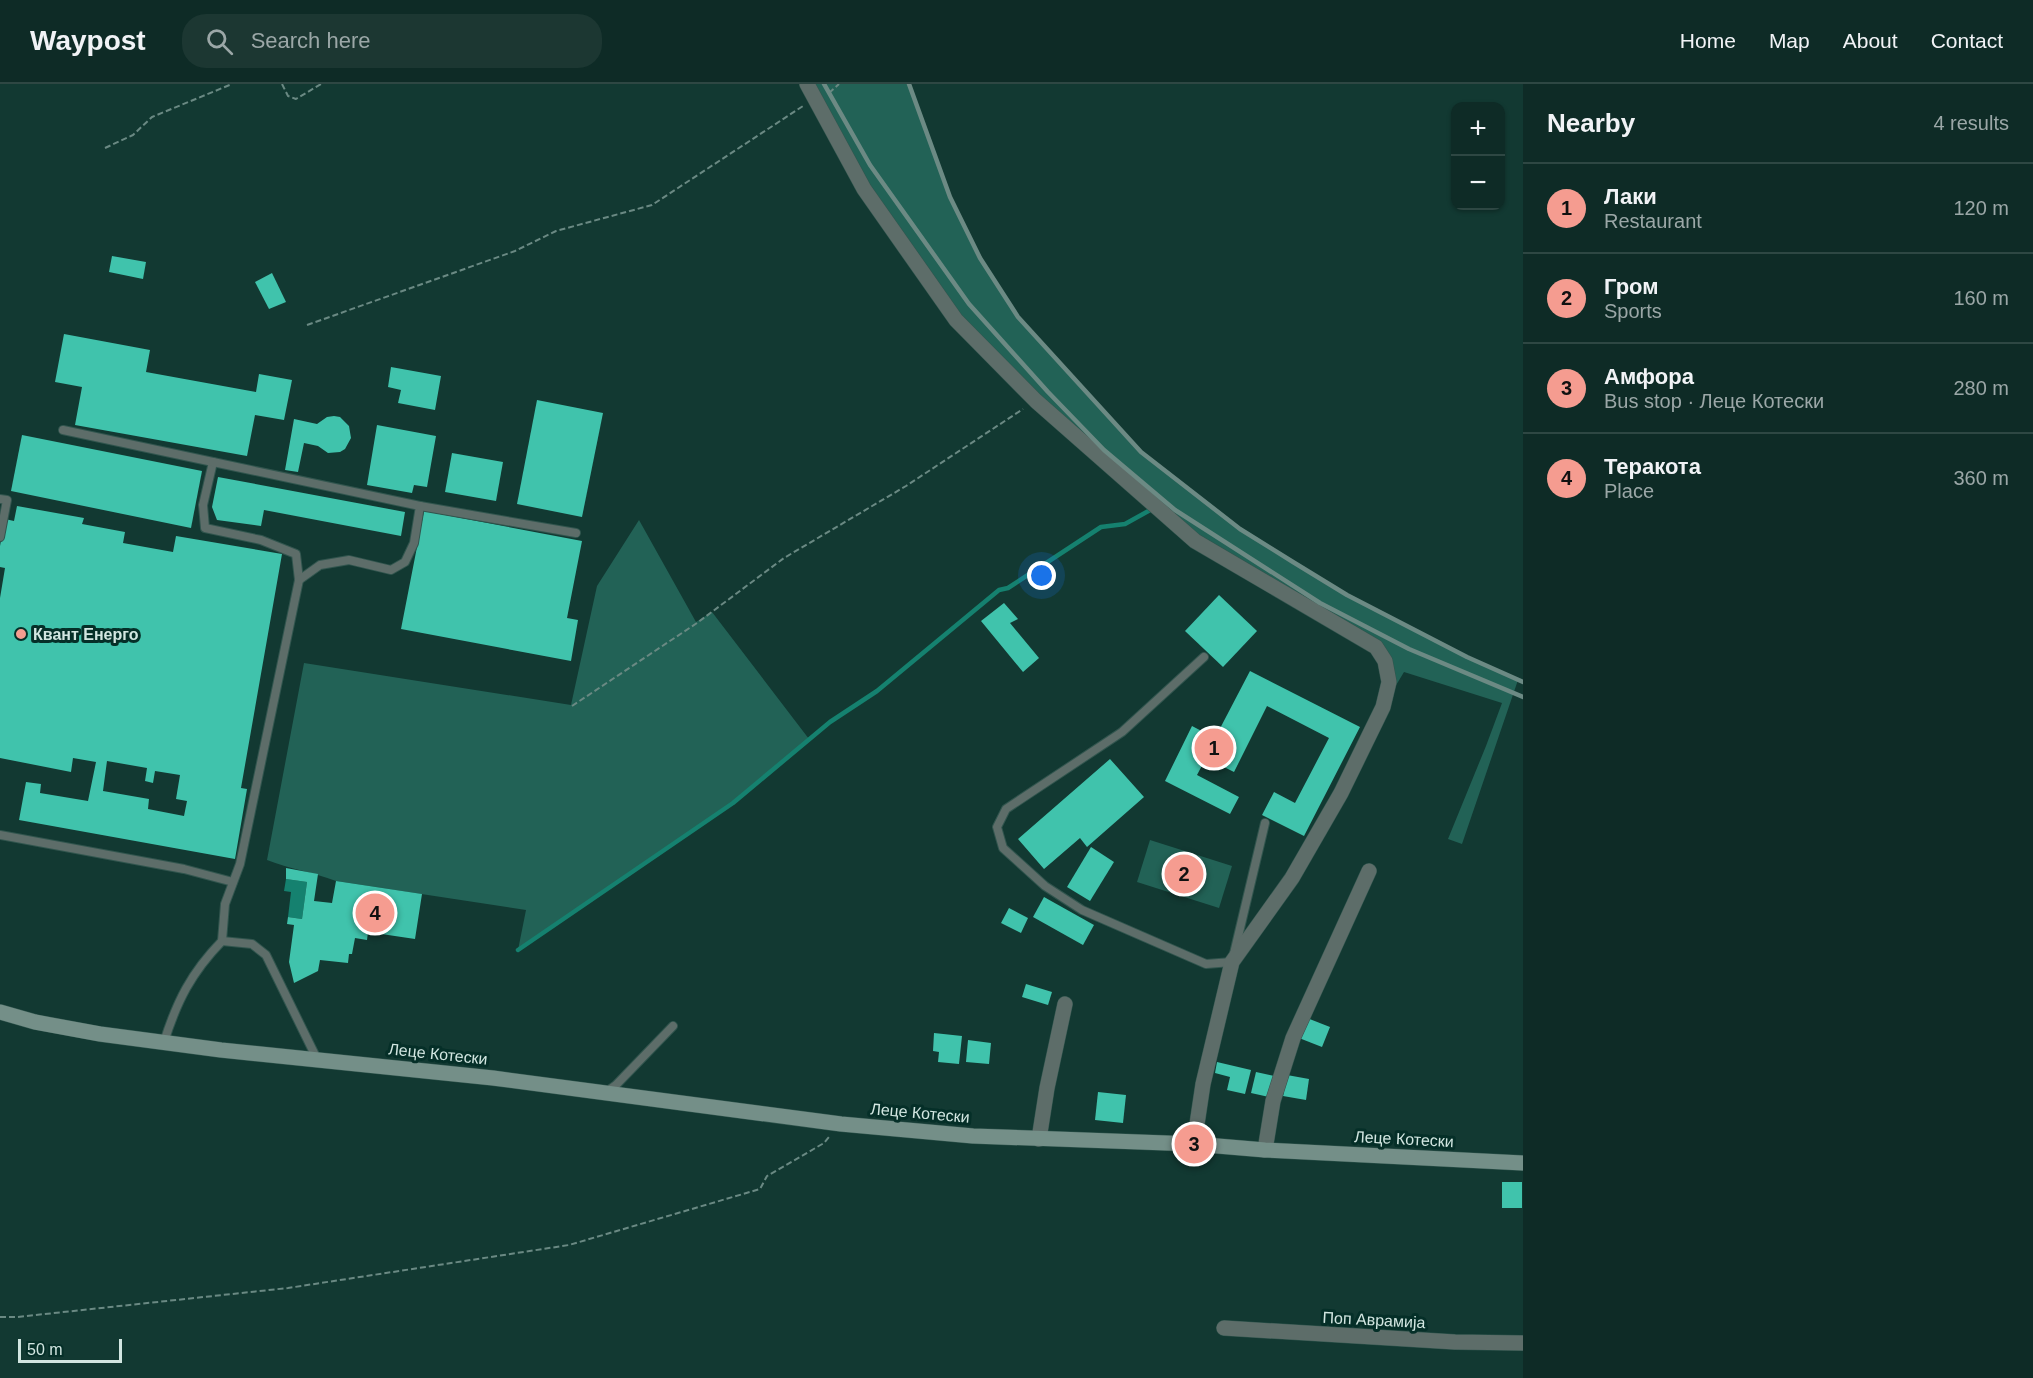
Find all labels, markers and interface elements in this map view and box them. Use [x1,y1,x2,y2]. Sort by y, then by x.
search box [182,14,602,68]
text: Waypost [30,25,146,56]
icon: search [203,25,236,58]
text: Search here [251,28,371,53]
text: Home [1680,29,1736,52]
text: Map [1769,29,1810,52]
text: About [1843,29,1898,52]
text: Contact [1931,29,2003,52]
map controls [1451,102,1505,210]
button: + [1451,102,1505,156]
text: Nearby [1547,108,1635,138]
text: 4 results [1933,112,2009,134]
button: − [1451,156,1505,210]
text: Лаки [1604,184,1657,209]
text: 1 [1561,197,1572,219]
text: 120 m [1953,197,2009,219]
text: Restaurant [1604,210,1702,232]
text: Гром [1604,274,1659,299]
text: 2 [1561,287,1572,309]
text: 160 m [1953,287,2009,309]
text: Sports [1604,300,1662,322]
text: Амфора [1604,364,1694,389]
text: 3 [1561,377,1572,399]
text: 280 m [1953,377,2009,399]
text: Bus stop · Леце Котески [1604,390,1824,412]
text: Теракота [1604,454,1701,479]
text: 4 [1561,467,1572,489]
text: 360 m [1953,467,2009,489]
text: Place [1604,480,1654,502]
your location [1027,561,1056,590]
place label: Квант Енерго [33,626,139,643]
marker: Квант Енерго [14,627,28,641]
pin: 1 [1194,726,1234,770]
pin: 2 [1164,852,1204,896]
pin: 4 [356,890,394,936]
street label: Леце Котески [388,1040,488,1068]
street label: Леце Котески [870,1100,970,1126]
pin: 3 [1174,1122,1214,1166]
street label: Леце Котески [1354,1128,1454,1150]
street label: Поп Аврамија [1322,1309,1426,1331]
scale bar [18,1336,122,1364]
text: 50 m [27,1341,63,1358]

